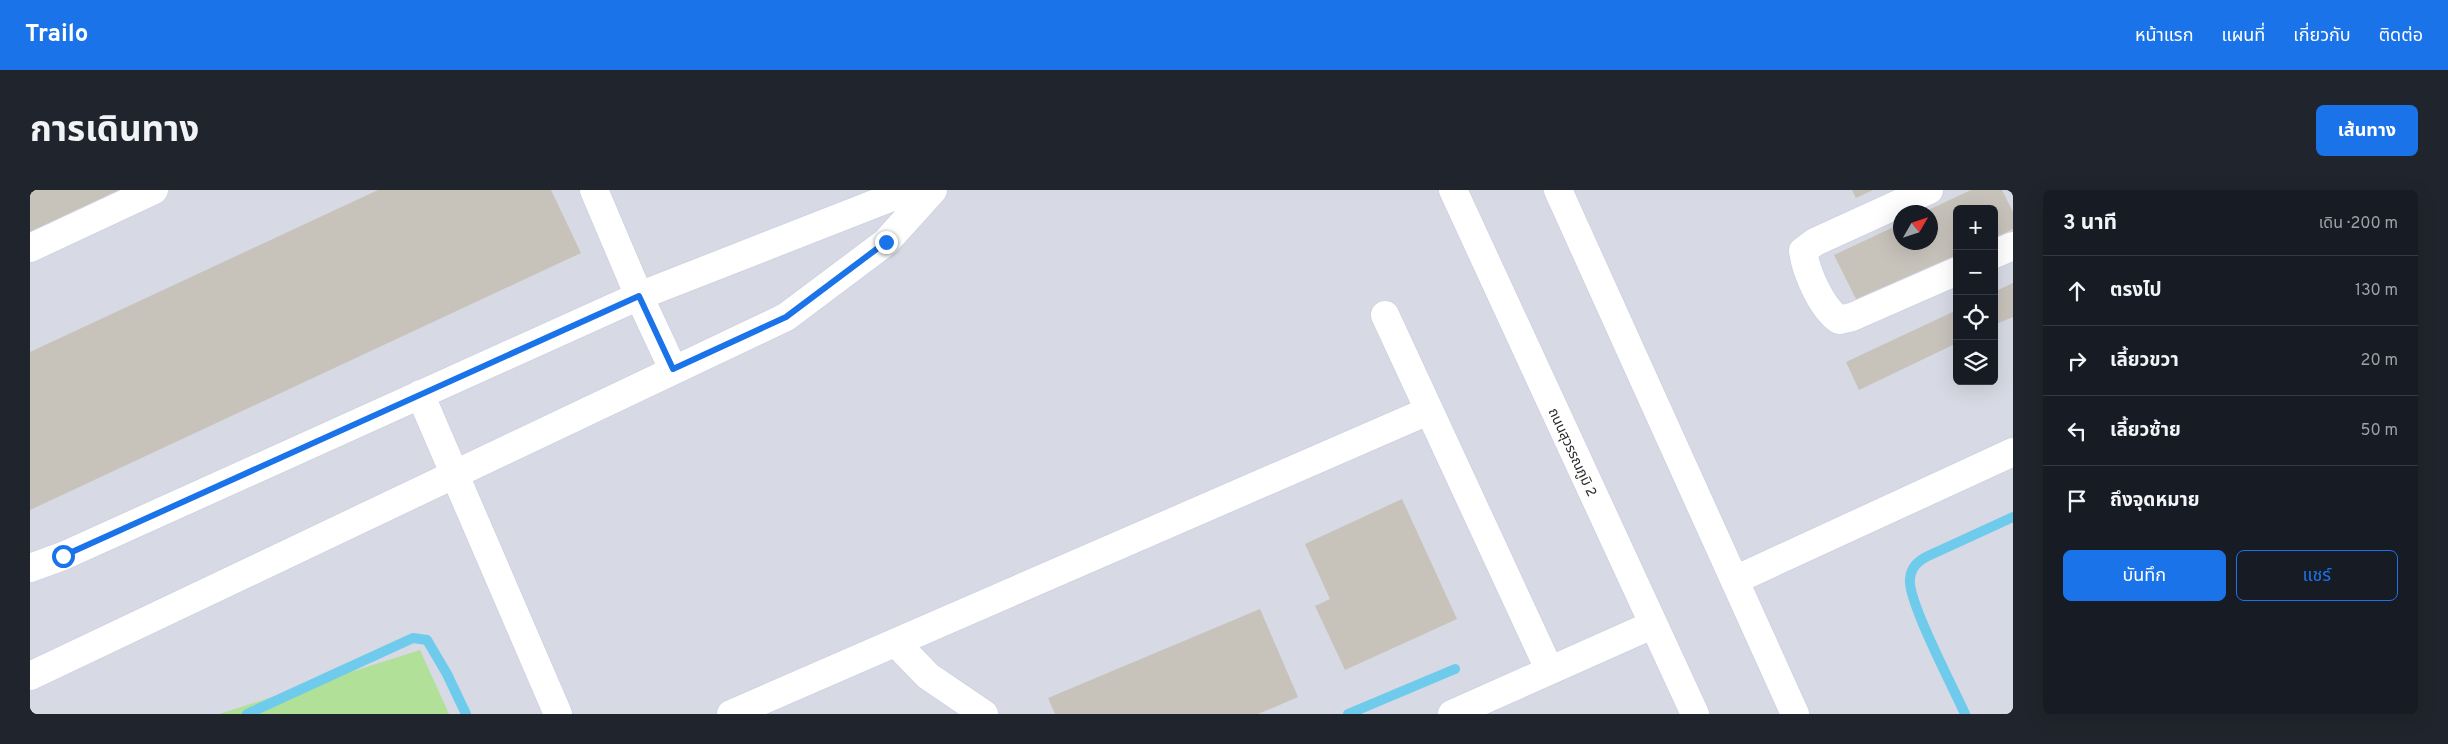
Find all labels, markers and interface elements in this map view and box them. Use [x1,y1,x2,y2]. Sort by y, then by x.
text: Trailo [25,20,88,50]
text: หน้าแรก [2135,25,2193,48]
text: แผนที่ [2221,25,2265,48]
text: เกี่ยวกับ [2293,25,2351,48]
text: ติดต่อ [2379,25,2423,48]
button: เส้นทาง [2316,105,2418,156]
text: การเดินทาง [30,110,199,154]
north arrow [1893,205,1938,250]
map controls [1953,205,1998,385]
button: + [1953,205,1998,250]
text: 3 นาที [2063,210,2117,237]
text: เดิน · 200 m [2319,214,2398,234]
route end [875,231,898,254]
button: − [1953,250,1998,295]
icon: ahead [2063,277,2091,305]
text: ตรงไป [2110,279,2162,303]
text: 130 m [2355,281,2398,301]
button: locate [1953,295,1998,340]
button: layers [1953,340,1998,385]
icon: right [2063,347,2091,375]
text: เลี้ยวขวา [2110,349,2179,373]
text: 20 m [2361,351,2398,371]
street label: ถนนสุวรรณภูมิ 2 [1544,406,1600,500]
icon: left [2063,417,2091,445]
text: เลี้ยวซ้าย [2110,419,2181,443]
text: 50 m [2361,421,2398,441]
icon: arrive [2063,487,2091,515]
text: ถึงจุดหมาย [2110,489,2200,513]
route start [52,545,75,568]
button: บันทึก [2063,550,2226,601]
button: แชร์ [2236,550,2398,601]

